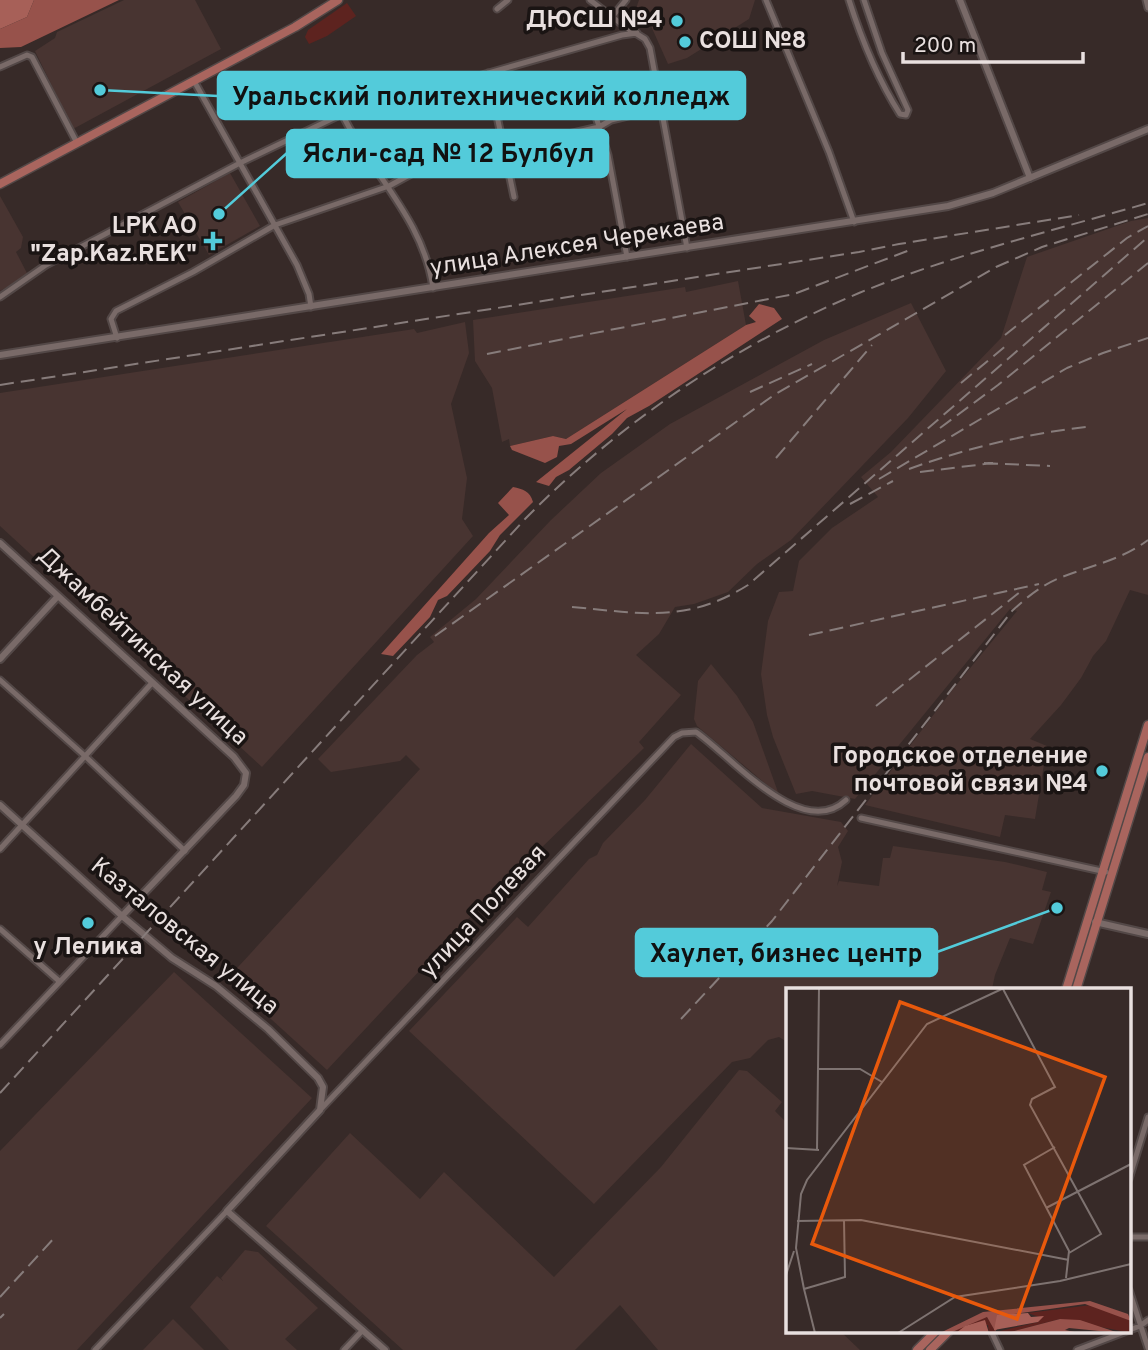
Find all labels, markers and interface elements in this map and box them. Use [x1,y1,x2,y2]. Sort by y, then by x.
place label: ДЮСШ №4 [526,6,663,36]
marker: ДЮСШ №4 [669,13,685,29]
scale bar [903,21,1083,65]
place label: СОШ №8 [699,27,807,57]
text: 200 m [914,33,976,60]
marker: СОШ №8 [677,34,693,50]
callout: Уральский политехнический колледж [218,72,745,119]
text: Уральский политехнический колледж [232,82,730,115]
callout: Ясли-сад № 12 Булбул [287,130,608,177]
text: Ясли-сад № 12 Булбул [302,139,594,172]
street label: улица Алексея Черекаева [428,208,726,284]
place label: LPK AO "Zap.Kaz.REK" [30,212,197,270]
marker: LPK AO "Zap.Kaz.REK" [203,231,223,251]
street label: Джамбейтинская улица [30,541,254,753]
place label: Городское отделение почтовой связи №4 [832,742,1088,800]
marker: Городское отделение почтовой связи №4 [1094,763,1110,779]
street label: улица Полевая [414,839,554,985]
street label: Казталовская улица [84,852,284,1022]
marker: у Лелика [80,915,96,931]
callout: Хаулет, бизнес центр [636,929,937,976]
place label: у Лелика [33,933,143,963]
text: Хаулет, бизнес центр [650,939,922,972]
inset map [786,988,1130,1332]

